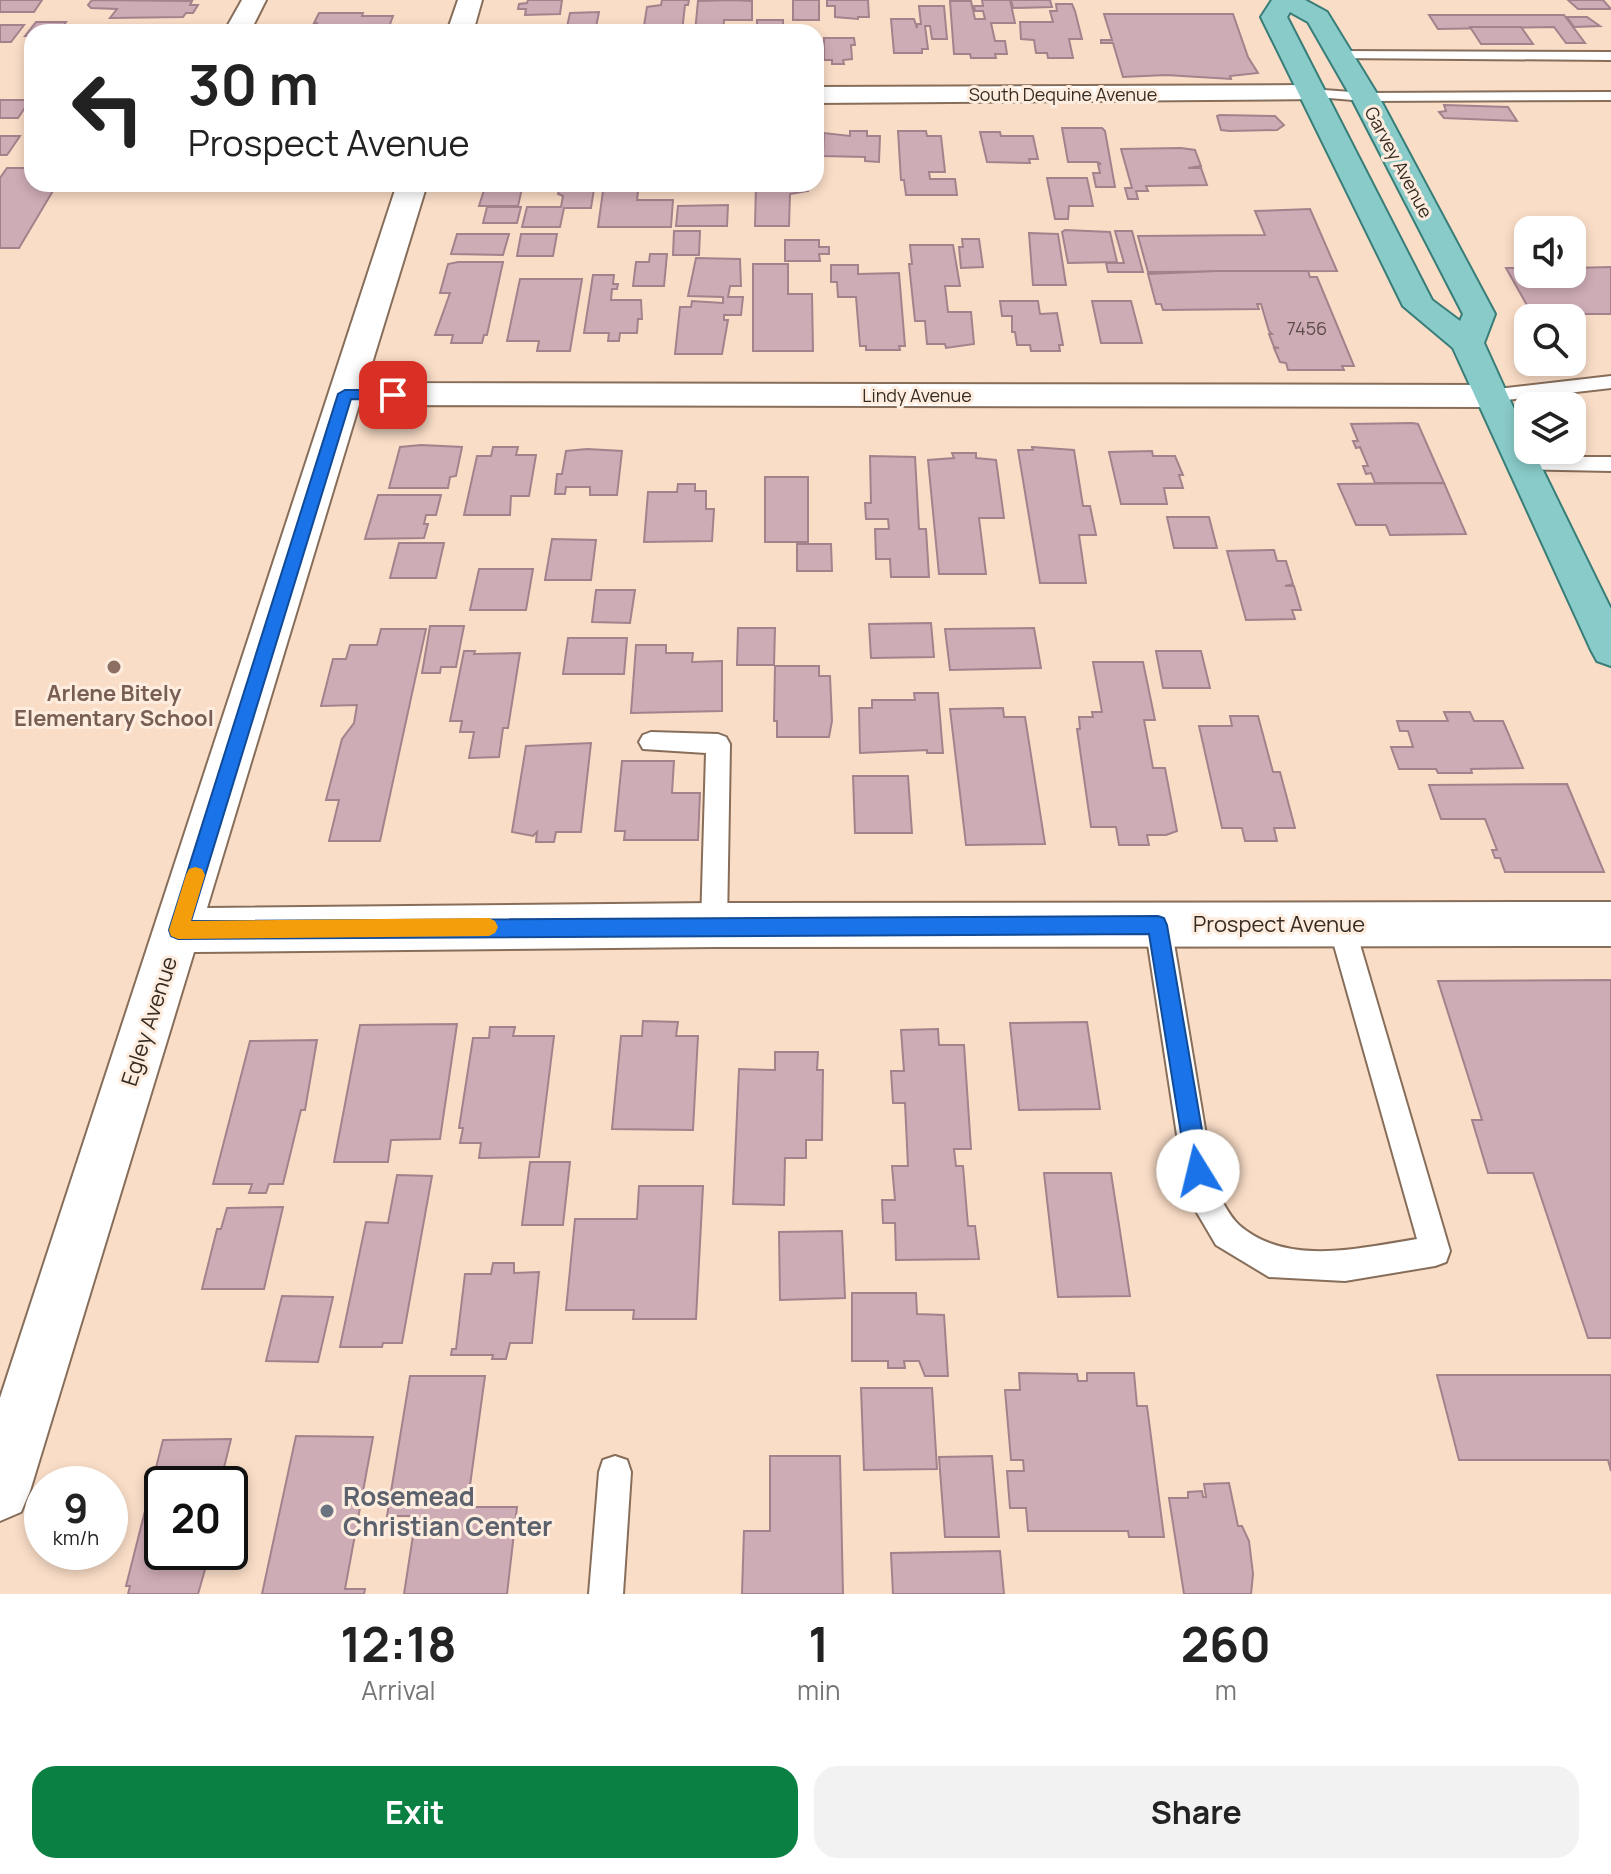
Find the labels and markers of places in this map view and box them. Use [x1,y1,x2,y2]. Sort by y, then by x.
pin [359,361,427,429]
marker: Arlene Bitely Elementary School [105,658,123,676]
place label: Arlene Bitely Elementary School [14,678,214,733]
place label: Rosemead Christian Center [343,1478,553,1544]
marker: Rosemead Christian Center [318,1502,336,1520]

